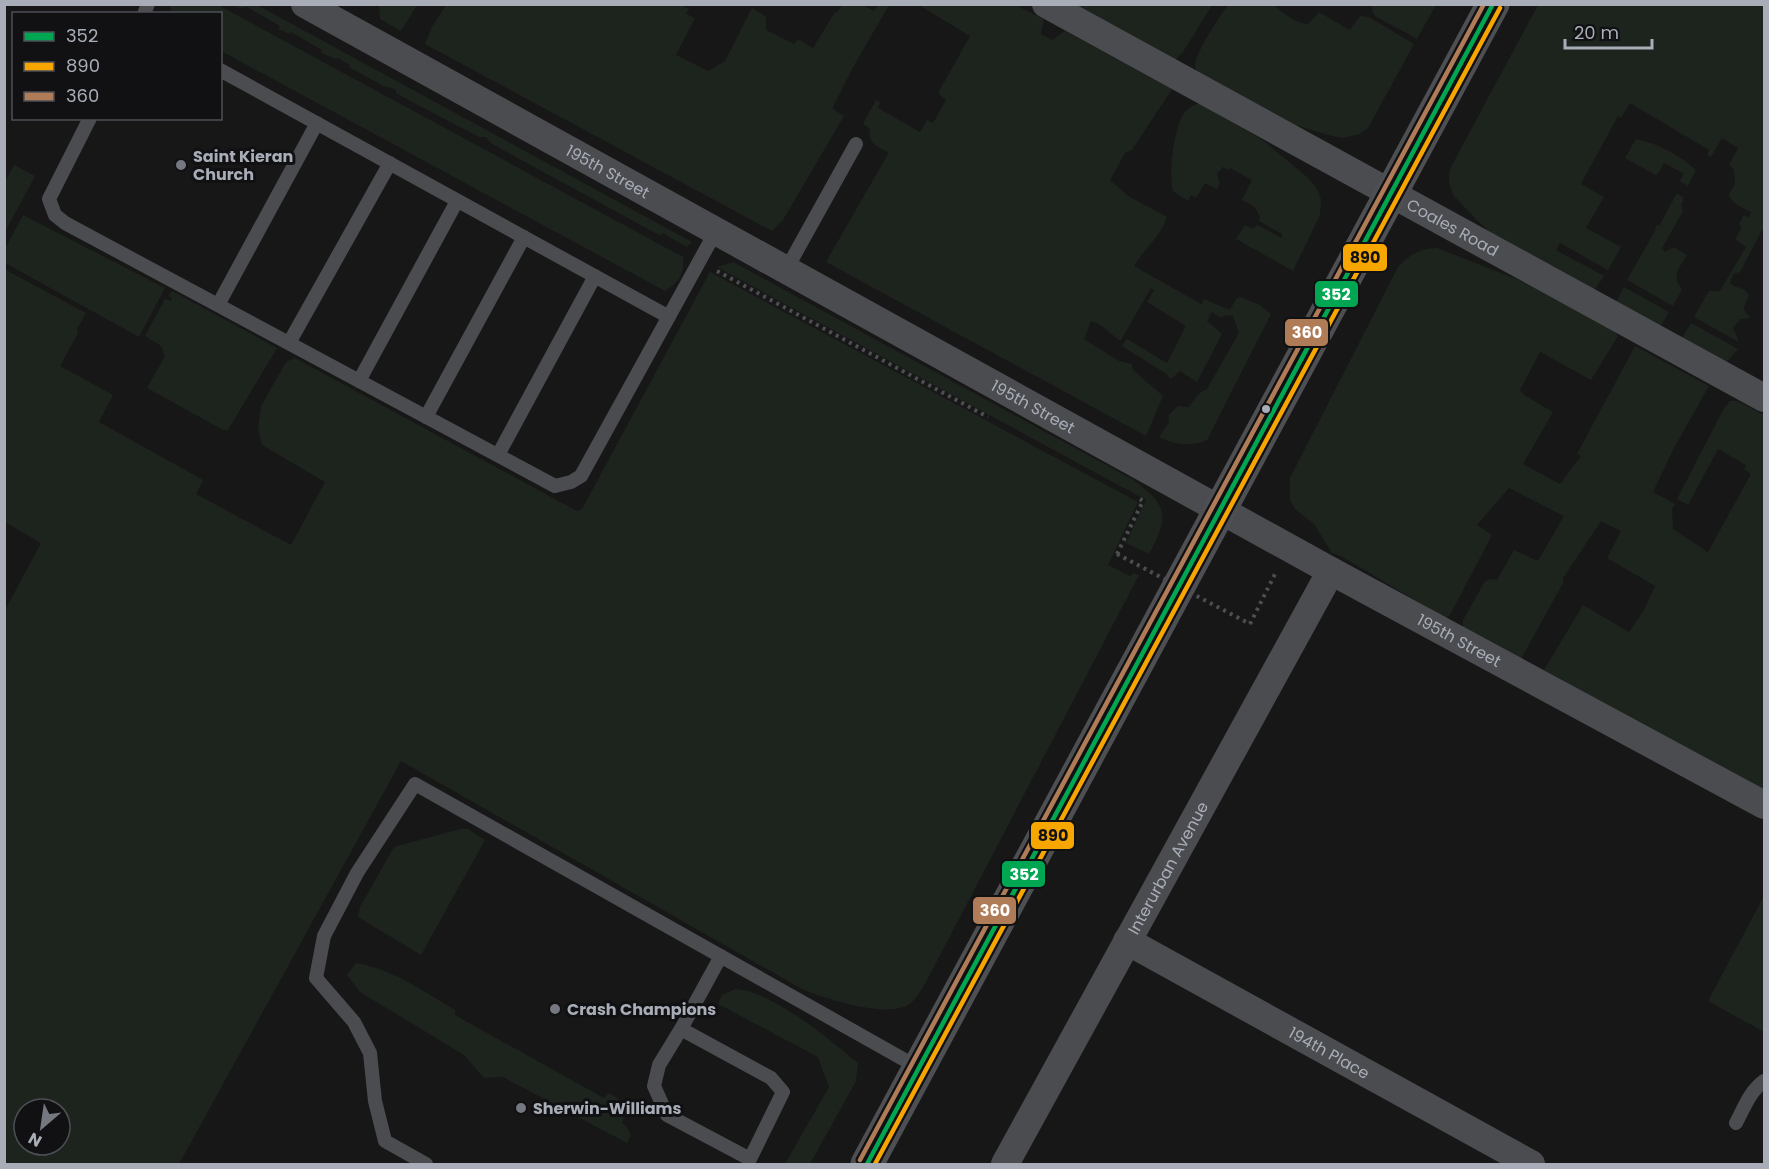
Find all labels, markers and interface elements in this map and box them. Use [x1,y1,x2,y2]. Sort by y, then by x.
legend [12,12,222,120]
scale bar [1565,12,1652,50]
text: 20 m [1574,20,1619,45]
text: 352 [66,23,98,48]
text: 890 [66,53,100,78]
text: 360 [66,83,99,108]
street label: 195th Street [562,139,654,204]
place label: Saint Kieran Church [193,145,293,186]
marker: Saint Kieran Church [174,158,188,172]
street label: Coales Road [1402,193,1503,262]
line badge: 890 [1342,243,1388,272]
text: 890 [1350,246,1380,269]
line badge: 352 [1314,280,1359,308]
text: 352 [1321,283,1351,306]
line badge: 360 [1284,318,1329,347]
text: 360 [1292,321,1322,344]
street label: 195th Street [987,374,1079,439]
unlabelled marker [1260,403,1272,415]
street label: 195th Street [1413,609,1505,673]
street label: Interurban Avenue [1122,797,1214,939]
line badge: 890 [1030,821,1075,850]
text: 890 [1038,824,1068,847]
line badge: 352 [1001,860,1046,888]
text: 352 [1009,863,1039,886]
line badge: 360 [972,896,1017,925]
text: 360 [980,899,1010,922]
place label: Crash Champions [567,998,716,1021]
marker: Crash Champions [548,1002,562,1016]
street label: 194th Place [1284,1021,1374,1085]
north arrow [12,1097,72,1157]
place label: Sherwin-Williams [533,1097,681,1120]
marker: Sherwin-Williams [514,1101,528,1115]
text: N [24,1127,46,1153]

